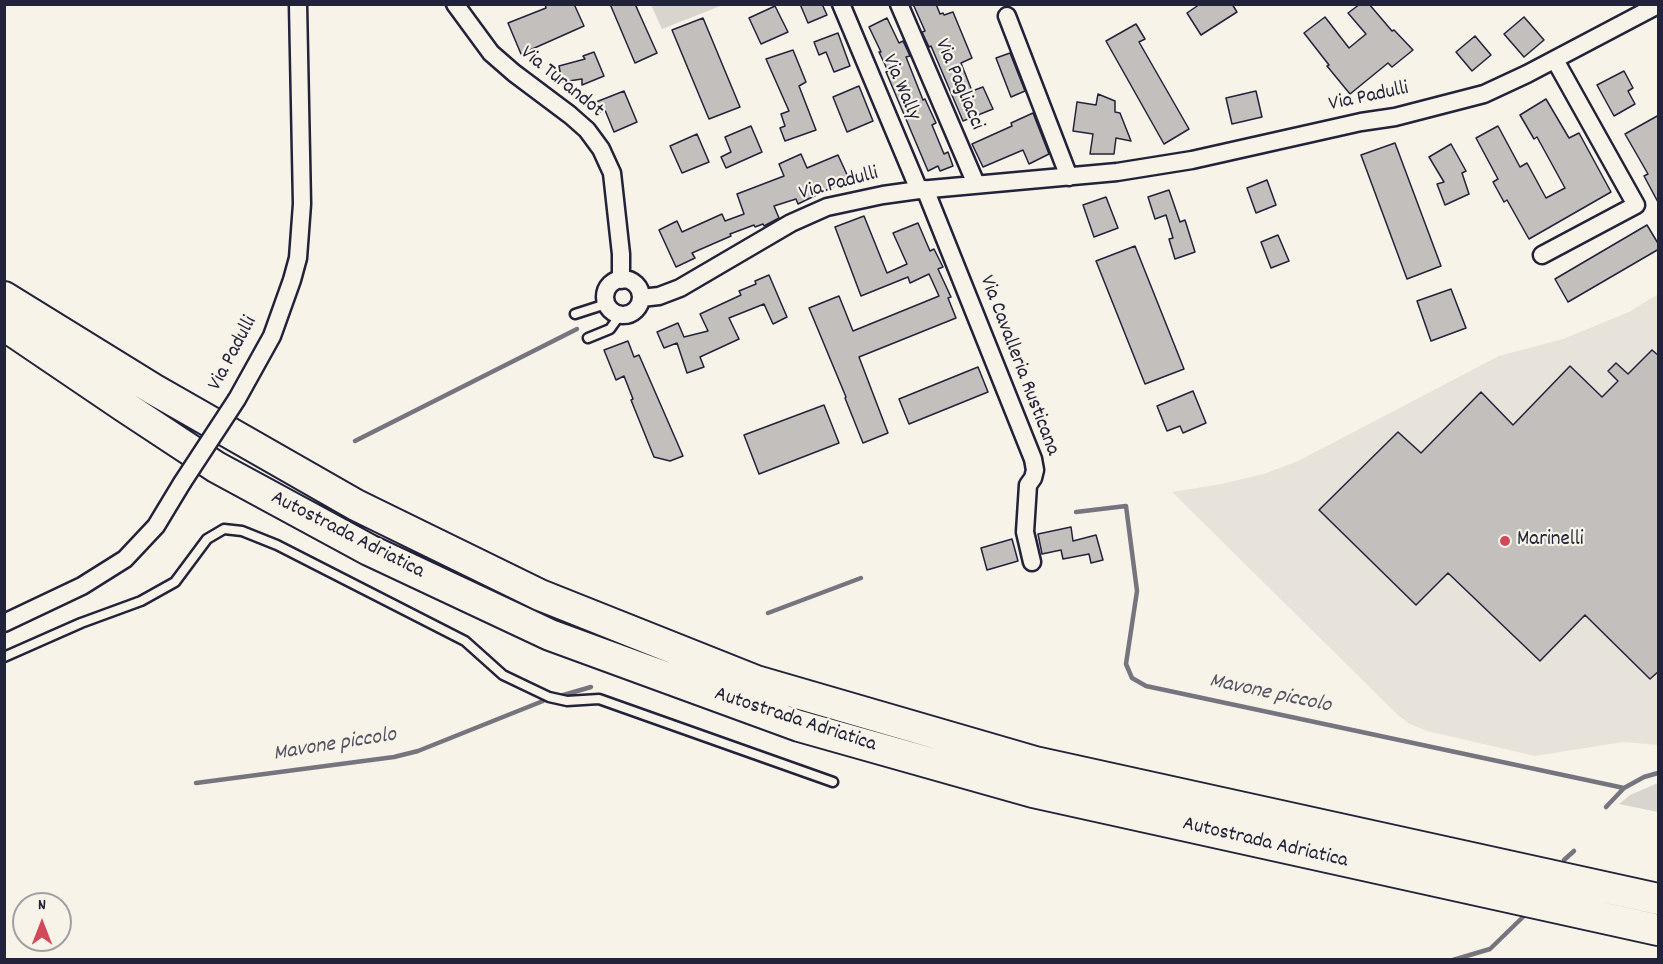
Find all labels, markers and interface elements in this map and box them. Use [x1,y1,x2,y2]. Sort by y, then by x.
street label: Via Pagliacci [928,36,988,134]
street label: Via Turandot [514,42,608,124]
street label: Via Wally [875,51,925,125]
street label: Via Padulli [1327,77,1411,119]
street label: Via Padulli [797,162,881,208]
street label: Via Cavalleria Rusticana [972,273,1064,459]
street label: Via Padulli [204,312,264,396]
street label: Autostrada Adriatica [266,486,428,586]
place label: Marinelli [1517,528,1584,554]
marker: Marinelli [1498,534,1512,548]
water label: Mavone piccolo [1207,669,1333,721]
street label: Autostrada Adriatica [711,683,879,759]
water label: Mavone piccolo [272,723,398,769]
street label: Autostrada Adriatica [1180,813,1350,875]
north arrow [12,892,72,952]
text: N [38,894,46,917]

